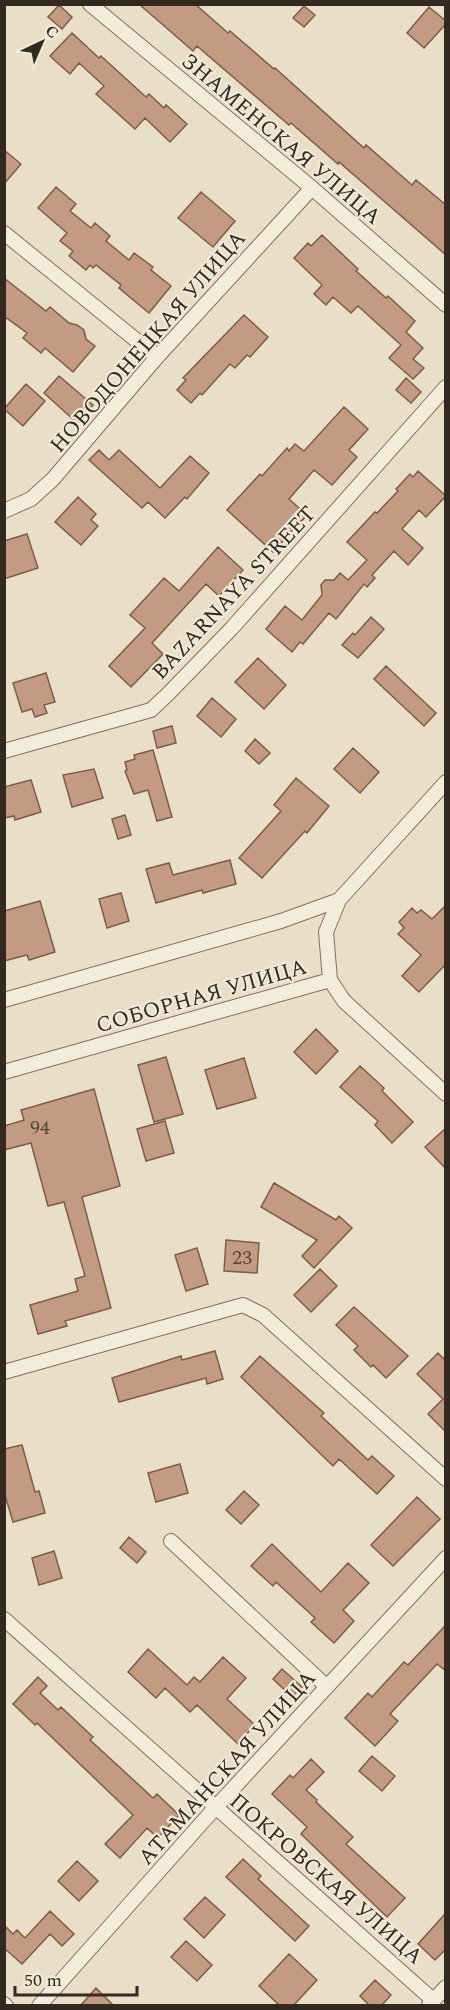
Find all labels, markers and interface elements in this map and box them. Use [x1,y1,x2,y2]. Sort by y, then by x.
north arrow [12,12,72,72]
text: С [39,19,64,45]
street label: ЗНАМЕНСКАЯ УЛИЦА [174,45,388,233]
street label: НОВОДОНЕЦКАЯ УЛИЦА [42,223,254,461]
street label: BAZARNAYA STREET [144,498,324,688]
street label: СОБОРНАЯ УЛИЦА [92,951,311,1042]
house number: 94 [30,1113,50,1143]
house number: 23 [232,1243,252,1273]
street label: АТАМАНСКАЯ УЛИЦА [130,1663,324,1873]
street label: ПОКРОВСКАЯ УЛИЦА [222,1785,430,1973]
scale bar [15,1959,136,1997]
text: 50 m [24,1967,62,1994]

